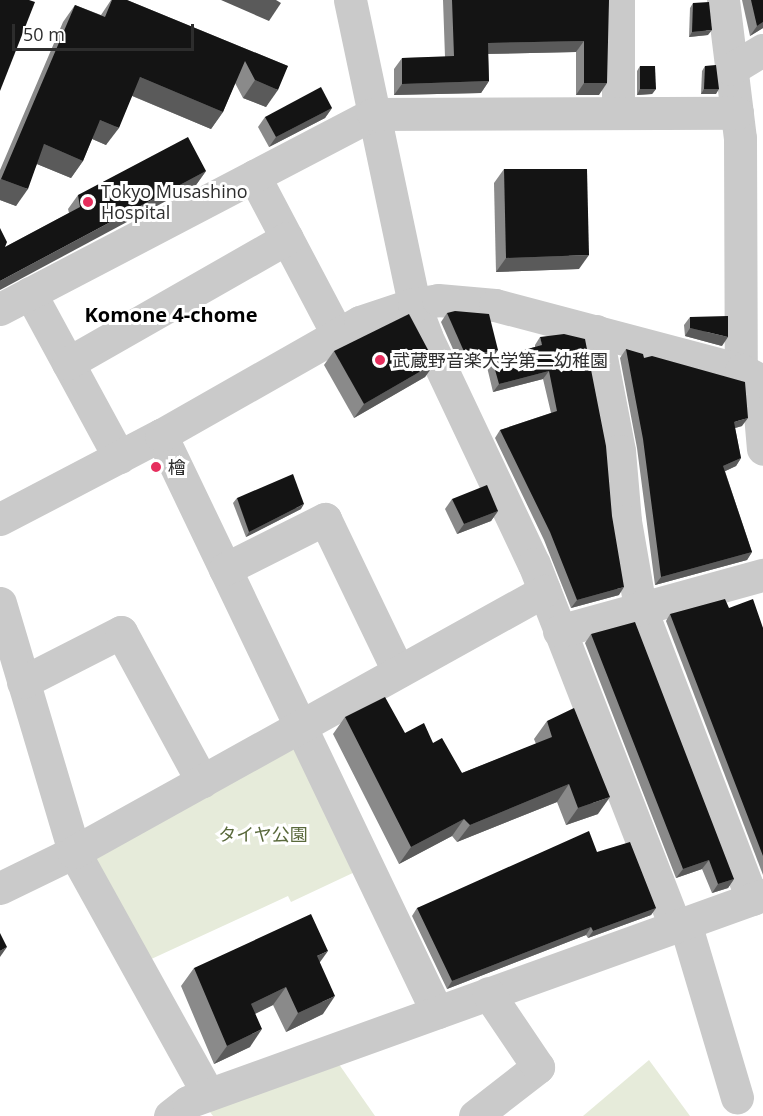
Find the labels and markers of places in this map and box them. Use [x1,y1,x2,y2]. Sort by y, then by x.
place label: Tokyo Musashino Hospital [101,181,248,224]
marker: Tokyo Musashino Hospital [79,193,97,211]
place label: 武蔵野音楽大学第二幼稚園 [392,349,608,371]
marker: 武蔵野音楽大学第二幼稚園 [373,353,387,367]
place label: 檜 [168,456,186,478]
marker: 檜 [149,460,163,474]

